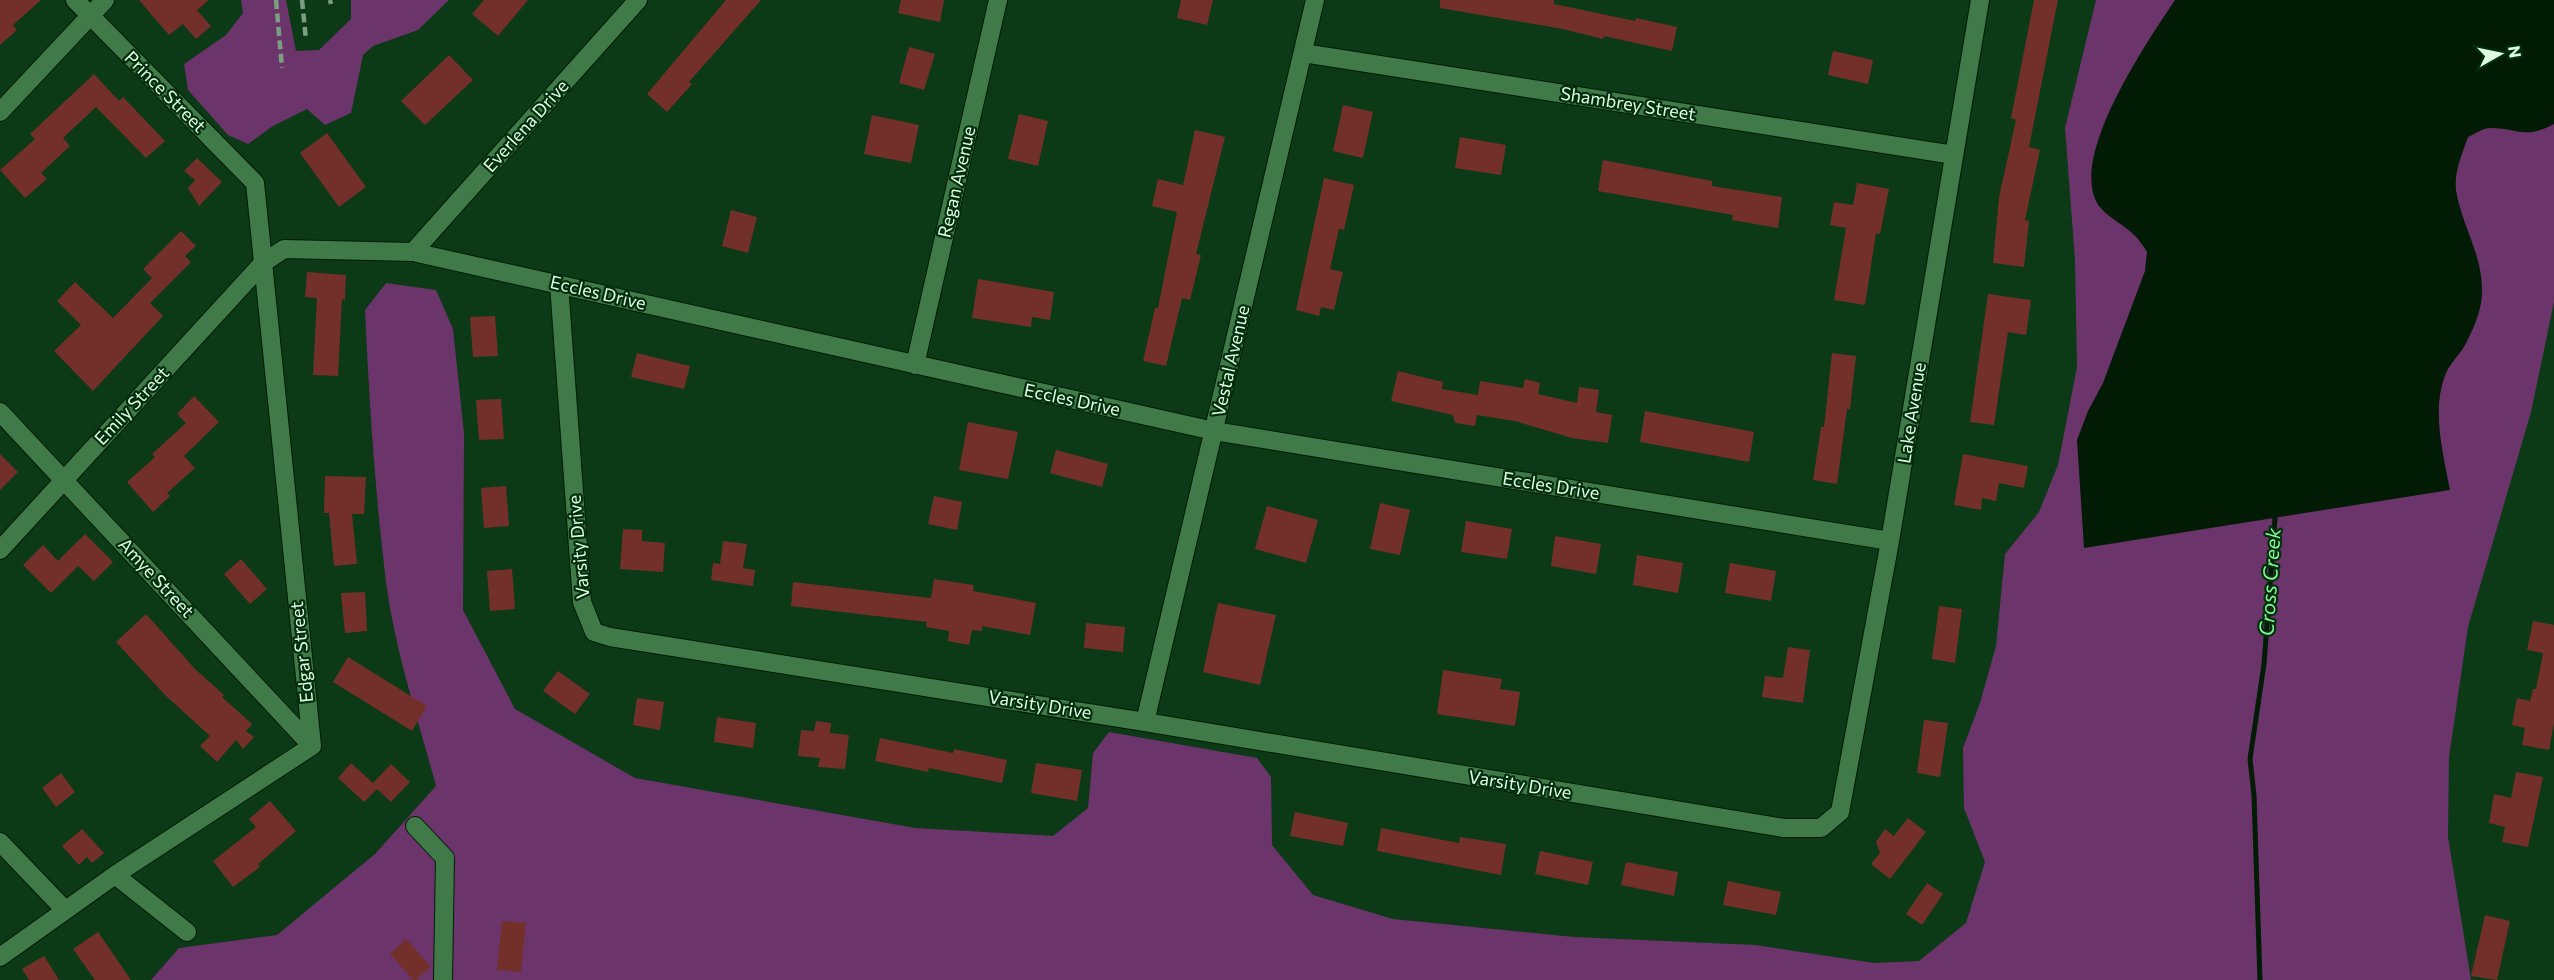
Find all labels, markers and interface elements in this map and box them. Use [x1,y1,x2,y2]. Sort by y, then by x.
north arrow [2470,24,2530,84]
text: N [2505,44,2526,59]
street label: Prince Street [120,46,211,137]
street label: Everlena Drive [478,75,572,176]
street label: Shambrey Street [1559,81,1697,125]
street label: Regan Avenue [933,124,980,240]
street label: Eccles Drive [548,270,648,314]
street label: Vestal Avenue [1207,303,1254,419]
street label: Lake Avenue [1892,361,1930,465]
street label: Emily Street [89,362,173,449]
street label: Eccles Drive [1022,378,1122,420]
street label: Eccles Drive [1501,467,1601,504]
street label: Varsity Drive [563,494,594,600]
water label: Cross Creek [2253,526,2285,637]
street label: Amye Street [114,533,199,622]
street label: Edgar Street [285,600,317,704]
street label: Varsity Drive [987,685,1093,723]
street label: Varsity Drive [1467,765,1573,803]

